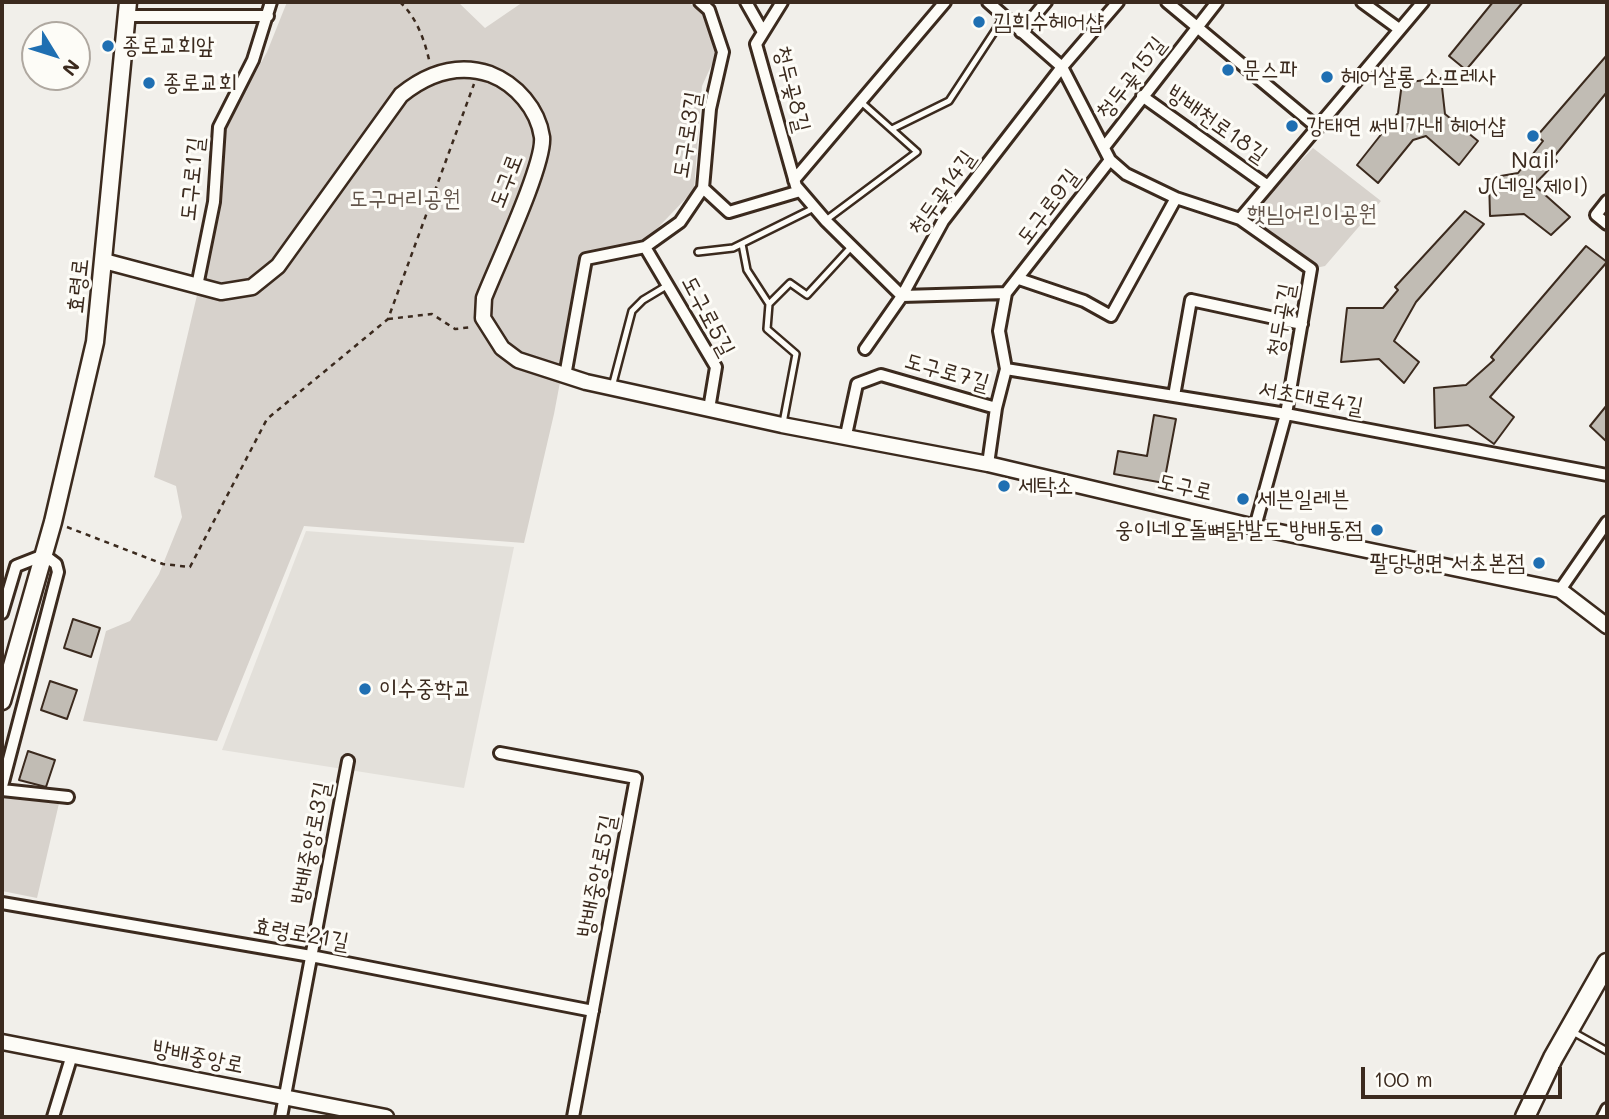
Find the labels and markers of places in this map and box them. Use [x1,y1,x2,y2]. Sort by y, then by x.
place label: 김희수헤어샵 [993,8,1104,36]
marker: 김희수헤어샵 [971,14,987,30]
place label: 종로교회앞 [122,32,215,60]
marker: 종로교회앞 [100,38,116,54]
place label: 문스파 [1242,56,1298,84]
marker: 문스파 [1220,62,1236,78]
place label: 헤어살롱 소프레사 [1341,63,1496,91]
place label: 종로교회 [163,69,237,97]
marker: 헤어살롱 소프레사 [1319,69,1335,85]
marker: 종로교회 [141,75,157,91]
place label: 강태연 써비가내 헤어샵 [1306,112,1506,140]
marker: 강태연 써비가내 헤어샵 [1284,118,1300,134]
marker: Nail J(네일 제이) [1525,128,1541,144]
place label: Nail J(네일 제이) [1478,147,1588,201]
place label: 세탁소 [1018,472,1074,500]
marker: 세탁소 [996,478,1012,494]
place label: 세븐일레븐 [1257,485,1350,513]
marker: 세븐일레븐 [1235,491,1251,507]
place label: 웅이네오돌뼈닭발도 방배동점 [1115,516,1363,544]
marker: 웅이네오돌뼈닭발도 방배동점 [1369,522,1385,538]
place label: 팔당냉면 서초본점 [1370,549,1525,577]
marker: 팔당냉면 서초본점 [1531,555,1547,571]
place label: 이수중학교 [379,675,472,703]
marker: 이수중학교 [357,681,373,697]

